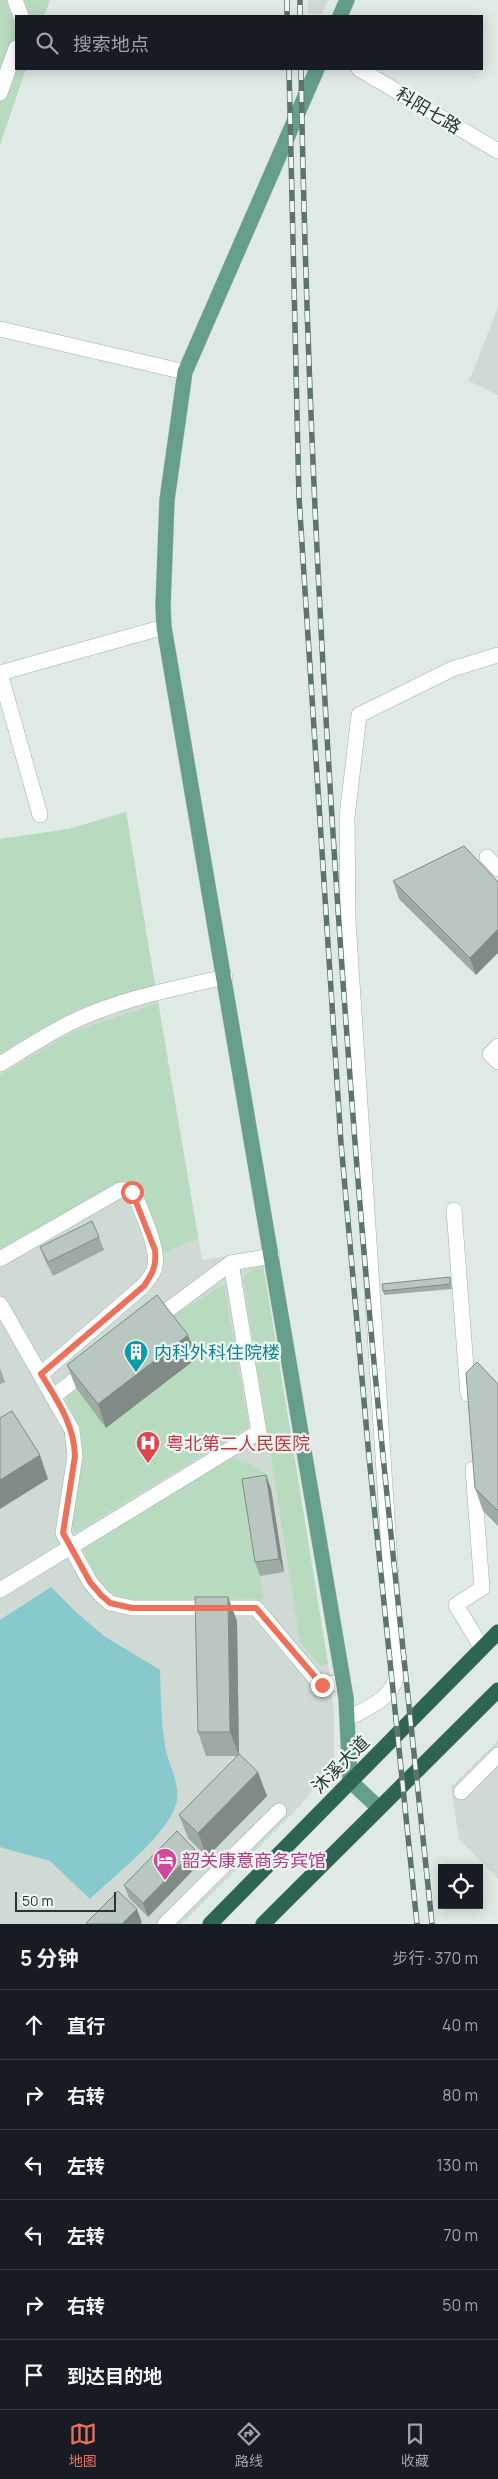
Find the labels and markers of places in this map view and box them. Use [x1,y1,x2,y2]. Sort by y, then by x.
building icon: 内科外科住院楼 [123,1339,149,1373]
place label: 内科外科住院楼 [154,1340,280,1364]
hospital icon: 粤北第二人民医院 [135,1430,161,1464]
place label: 粤北第二人民医院 [166,1431,310,1455]
hotel icon: 韶关康意商务宾馆 [152,1847,178,1881]
place label: 韶关康意商务宾馆 [182,1848,326,1872]

